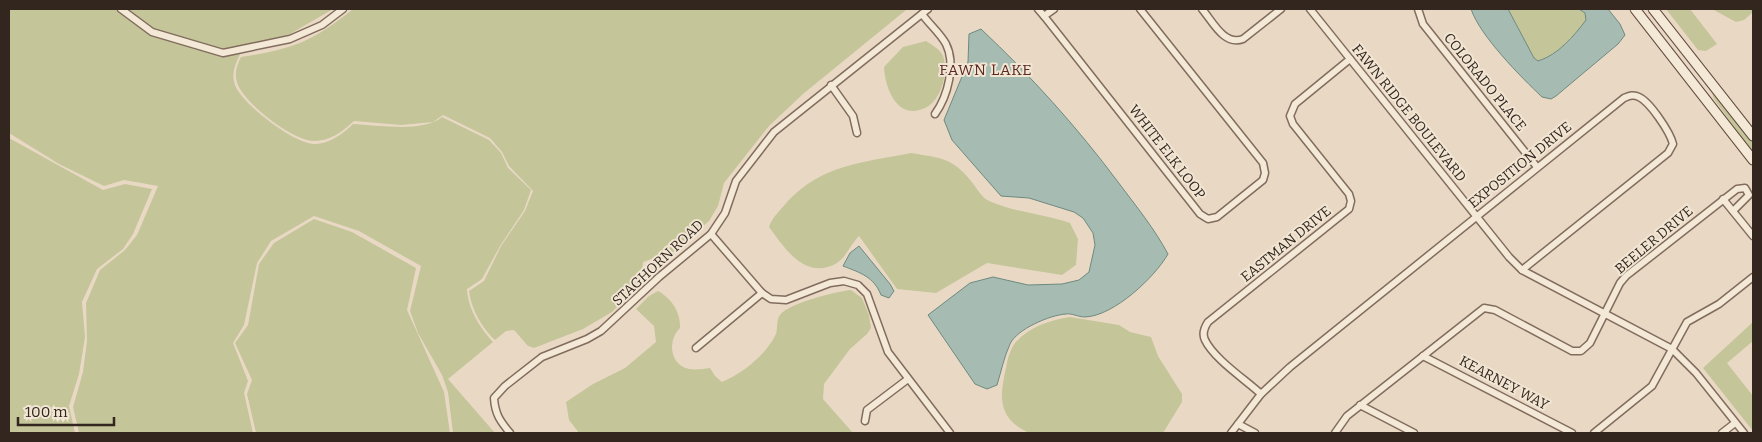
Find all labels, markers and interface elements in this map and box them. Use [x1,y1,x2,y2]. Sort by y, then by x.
street label: COLORADO PLACE [1440,29,1530,135]
street label: FAWN RIDGE BOULEVARD [1348,41,1470,185]
district label: FAWN LAKE [939,61,1033,79]
street label: WHITE ELK LOOP [1125,102,1209,202]
street label: EXPOSITION DRIVE [1465,118,1575,212]
street label: EASTMAN DRIVE [1237,202,1335,286]
street label: BEELER DRIVE [1612,203,1696,277]
street label: STAGHORN ROAD [609,216,707,310]
street label: KEARNEY WAY [1456,352,1552,414]
scale bar [18,394,114,426]
text: 100 m [25,403,68,421]

